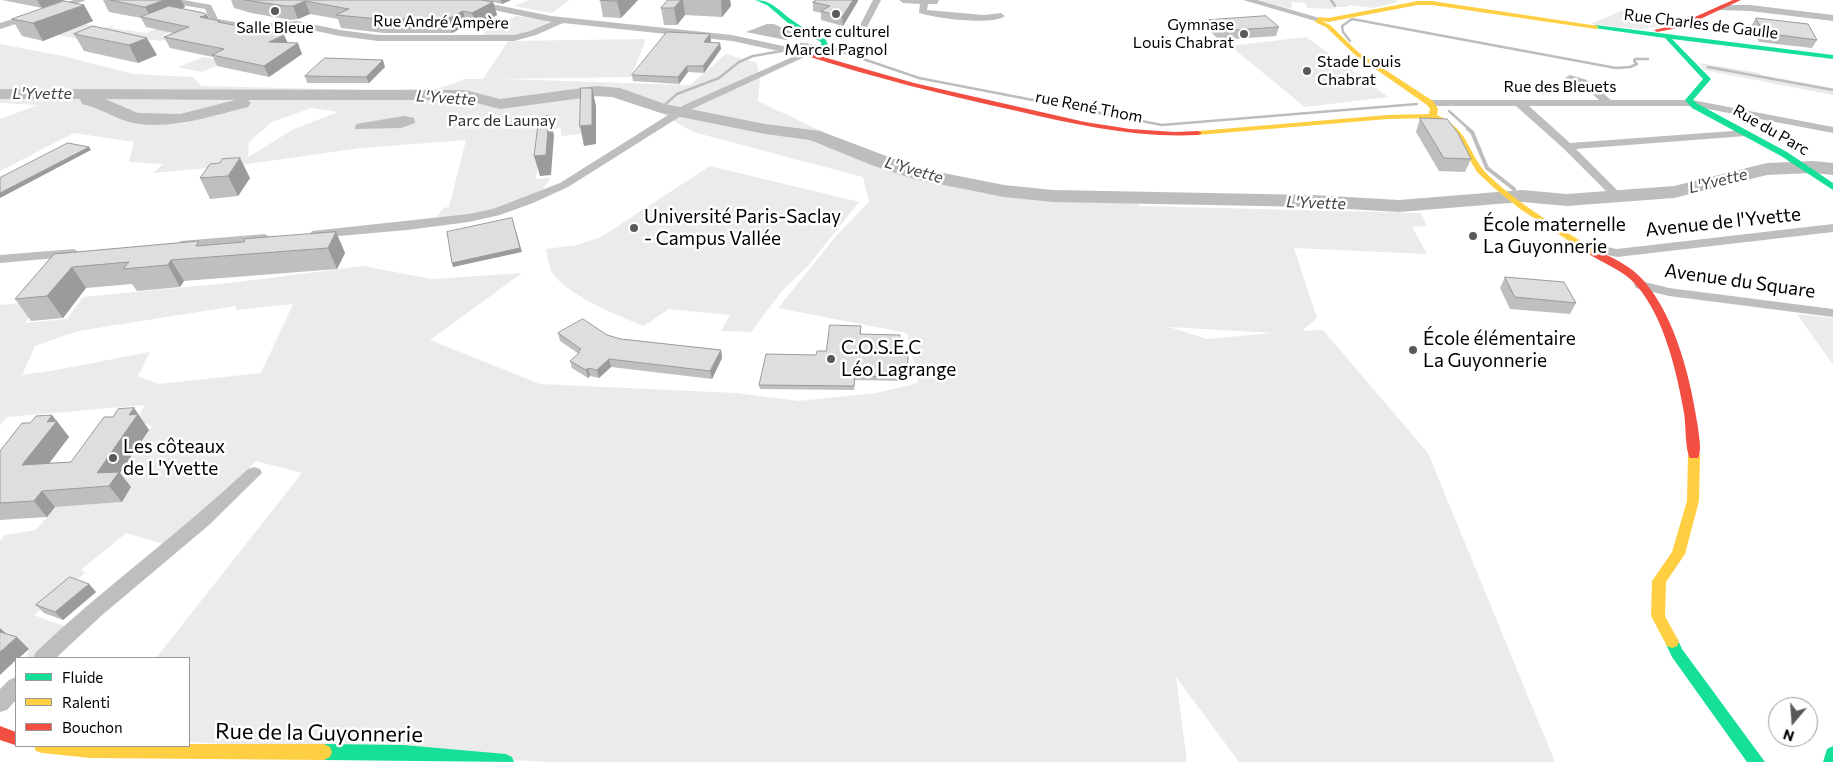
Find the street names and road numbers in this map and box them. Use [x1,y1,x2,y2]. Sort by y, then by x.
street label: Rue Charles de Gaulle [1623,5,1779,43]
street label: Rue André Ampère [373,11,509,33]
street label: Rue des Bleuets [1503,77,1617,97]
street label: rue René Thom [1034,87,1144,127]
street label: Rue du Parc [1730,100,1812,160]
street label: Avenue de l'Yvette [1644,202,1802,242]
street label: Avenue du Square [1663,259,1817,303]
street label: Rue de la Guyonnerie [215,718,423,748]

